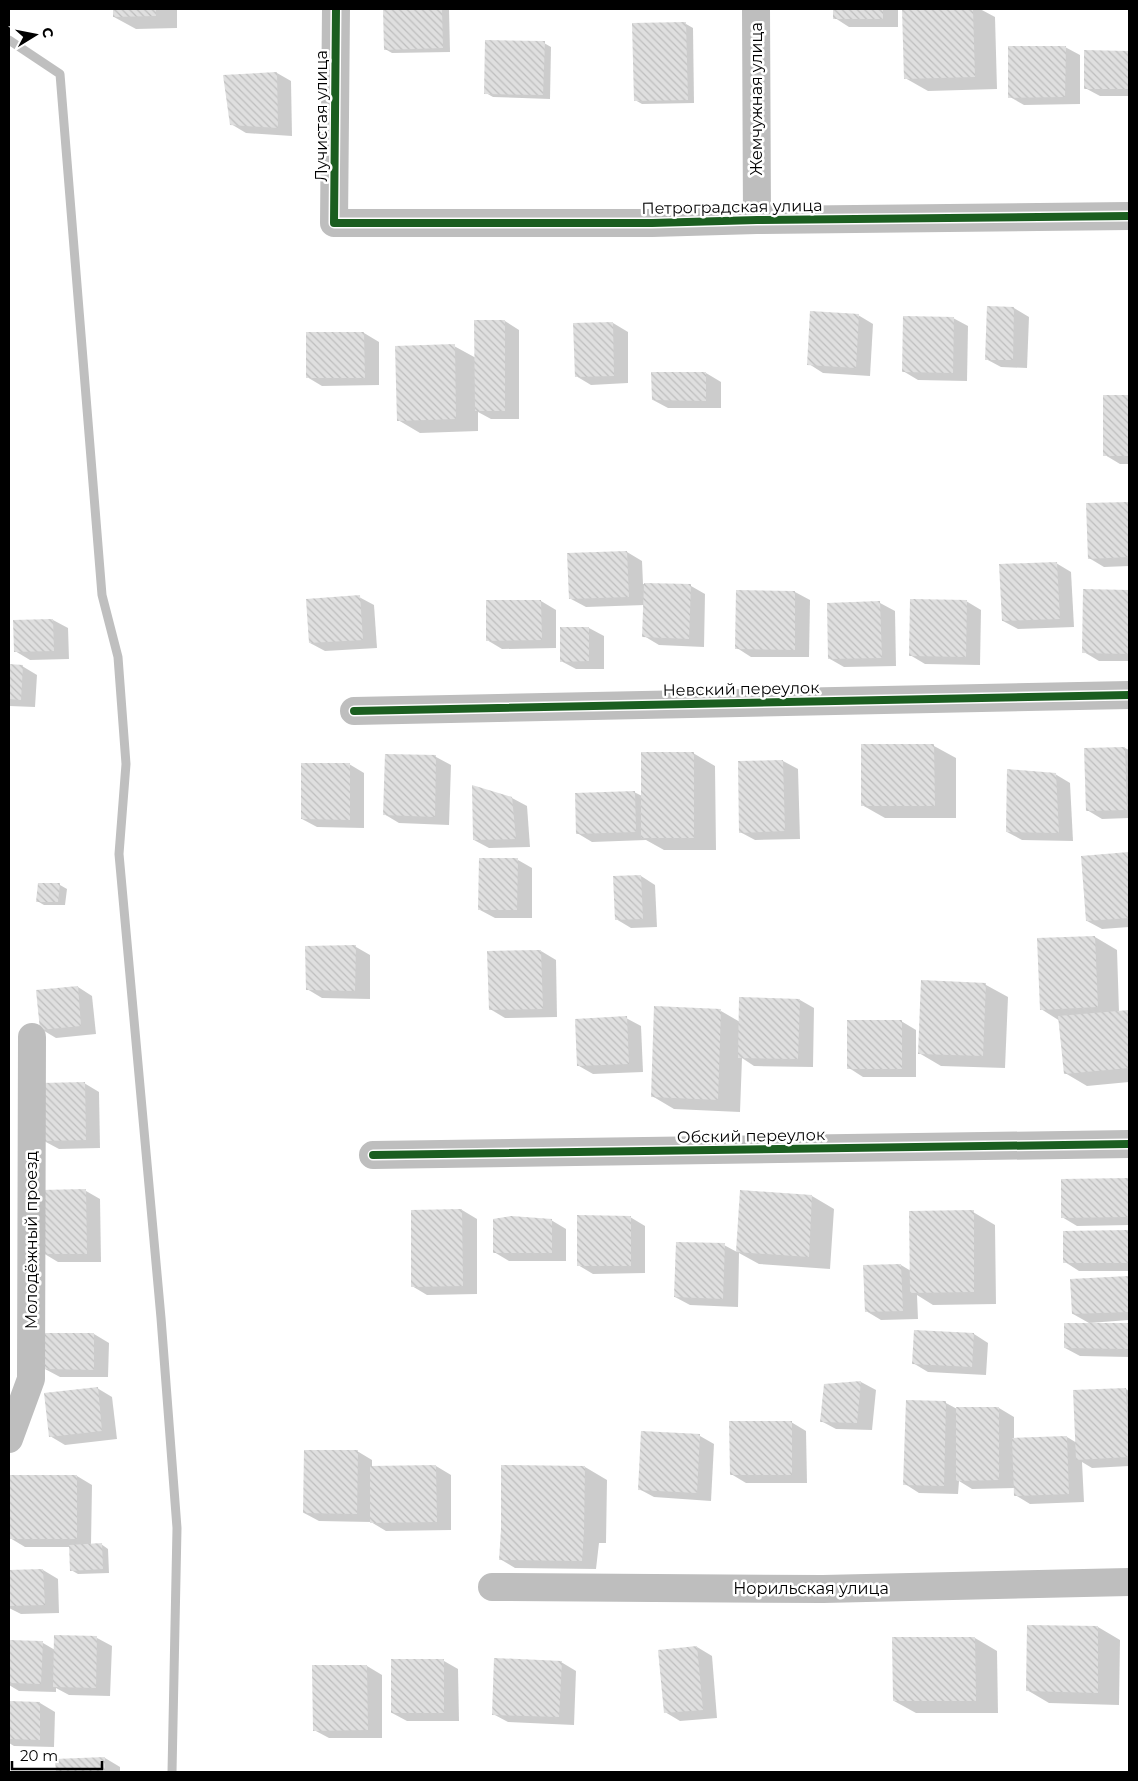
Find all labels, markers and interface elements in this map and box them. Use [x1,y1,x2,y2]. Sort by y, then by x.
north arrow [10,10,60,60]
street label: Жемчужная улица [747,22,766,176]
text: С [38,26,58,39]
street label: Лучистая улица [312,50,331,182]
street label: Петроградская улица [641,196,823,218]
street label: Невский переулок [662,678,820,700]
street label: Обский переулок [677,1125,826,1147]
street label: Молодёжный проезд [22,1151,41,1329]
street label: Норильская улица [733,1579,889,1598]
scale bar [12,1738,102,1770]
text: 20 m [20,1746,58,1765]

